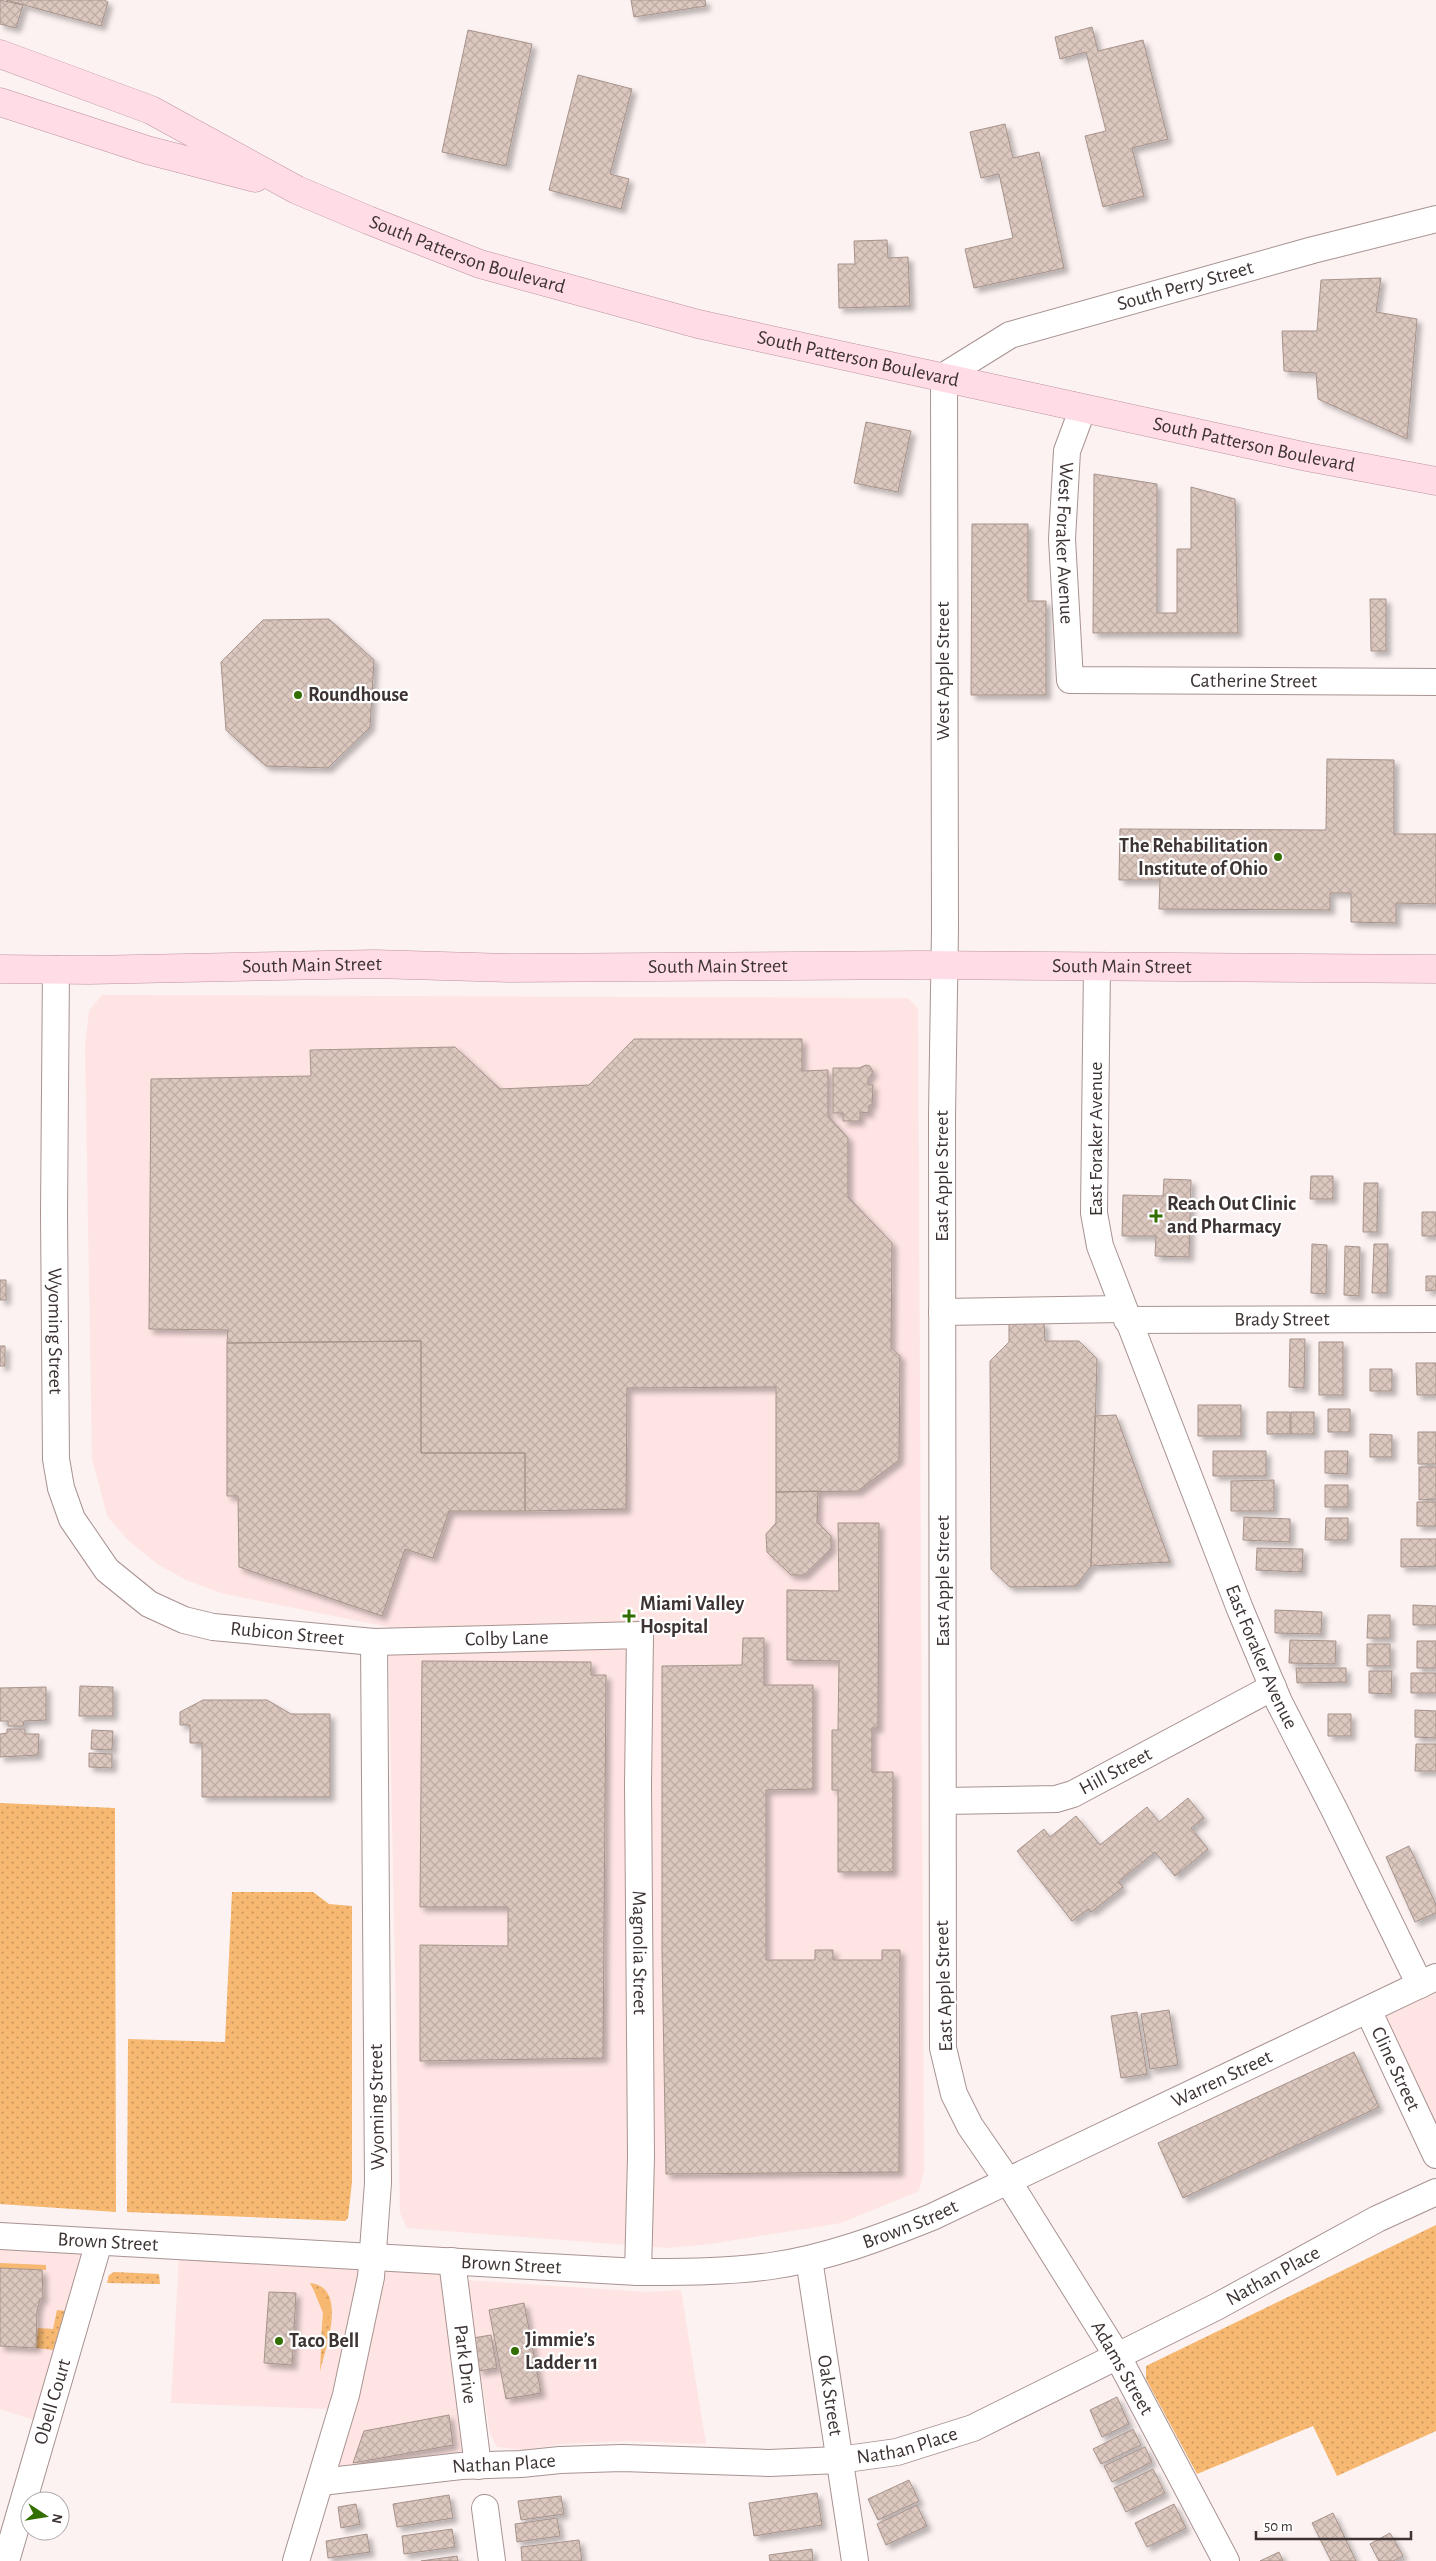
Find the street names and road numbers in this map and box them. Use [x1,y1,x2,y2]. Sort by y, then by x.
street label: South Patterson Boulevard [367,212,568,297]
street label: South Perry Street [1115,257,1256,314]
street label: South Patterson Boulevard [755,327,961,391]
street label: South Patterson Boulevard [1151,414,1357,476]
street label: West Foraker Avenue [1052,461,1077,625]
street label: West Apple Street [933,601,953,741]
street label: Catherine Street [1190,671,1318,691]
street label: South Main Street [242,954,383,977]
street label: South Main Street [648,956,788,977]
street label: South Main Street [1052,956,1192,977]
street label: East Foraker Avenue [1086,1062,1106,1216]
street label: East Apple Street [932,1110,952,1242]
street label: Wyoming Street [44,1268,65,1395]
street label: Brady Street [1234,1309,1330,1330]
street label: East Apple Street [933,1515,953,1647]
street label: East Foraker Avenue [1222,1582,1301,1732]
street label: Rubicon Street [229,1619,345,1649]
street label: Colby Lane [465,1627,549,1650]
street label: Hill Street [1076,1744,1156,1799]
street label: Magnolia Street [629,1890,650,2015]
street label: East Apple Street [932,1919,956,2052]
street label: Cline Street [1367,2024,1424,2114]
street label: Wyoming Street [366,2043,388,2170]
street label: Warren Street [1168,2046,1276,2111]
street label: Brown Street [860,2196,962,2252]
street label: Brown Street [57,2229,159,2255]
street label: Nathan Place [1223,2242,1323,2309]
street label: Brown Street [460,2252,563,2278]
street label: Adams Street [1087,2318,1157,2419]
street label: Park Drive [450,2323,480,2405]
street label: Oak Street [814,2354,846,2438]
street label: Obell Court [31,2356,75,2447]
street label: Nathan Place [855,2424,960,2467]
street label: Nathan Place [451,2450,557,2477]

